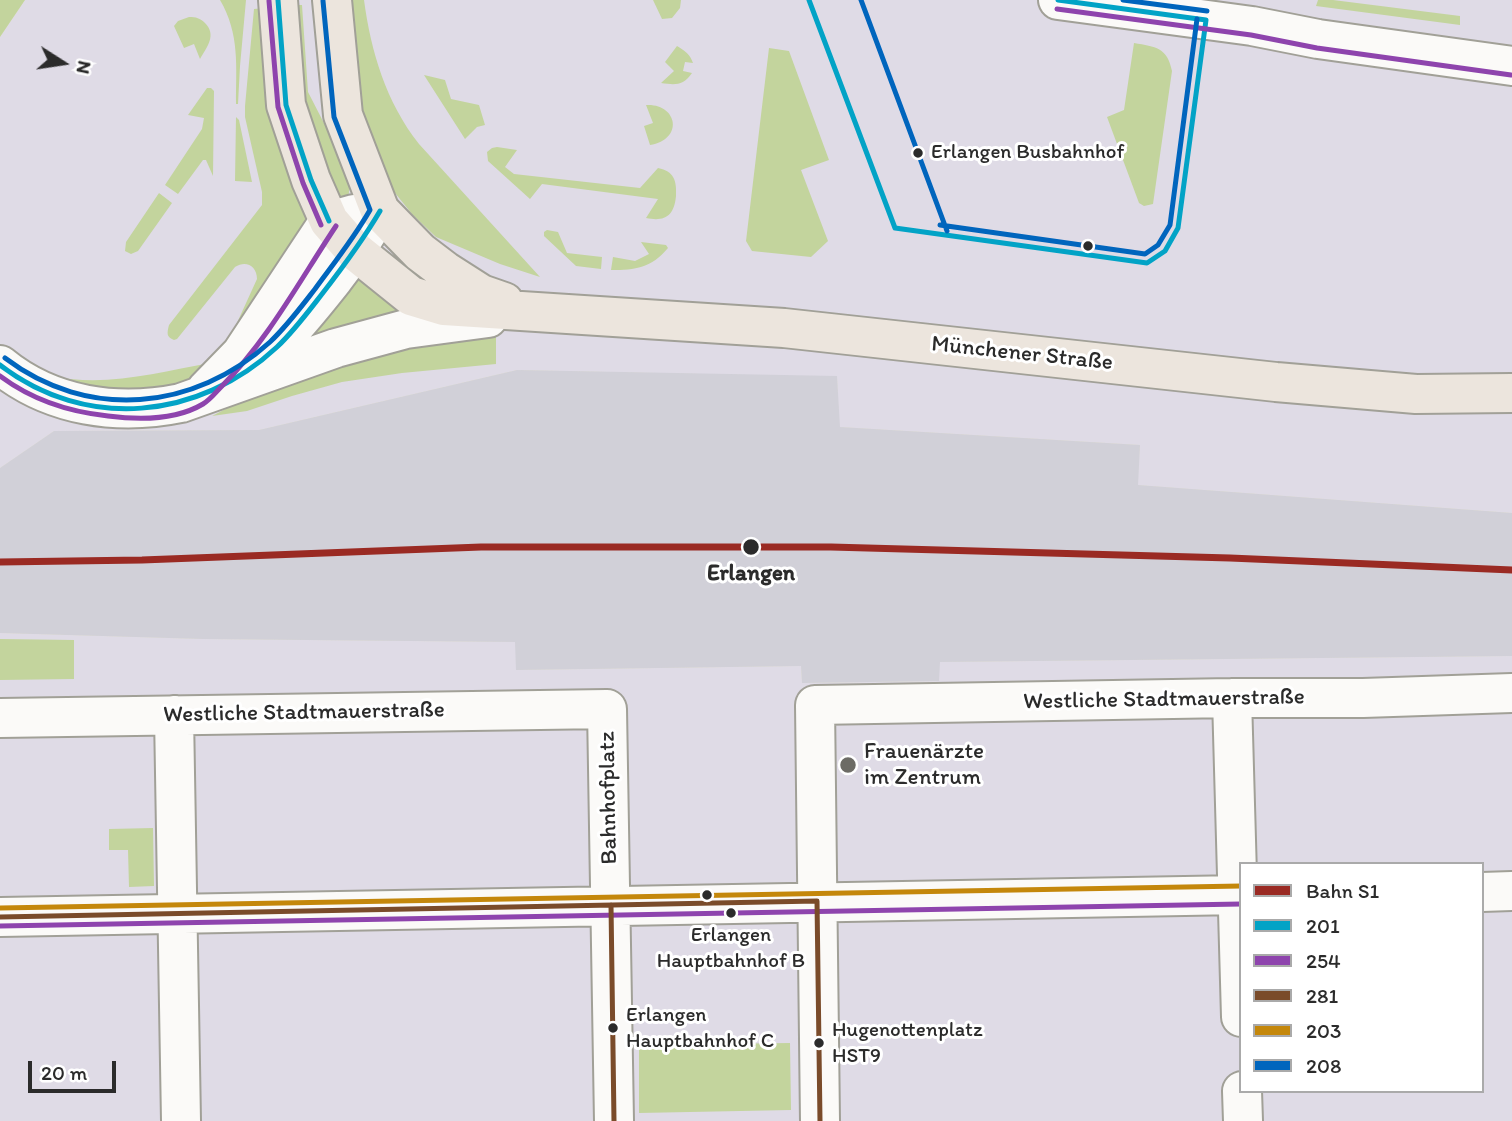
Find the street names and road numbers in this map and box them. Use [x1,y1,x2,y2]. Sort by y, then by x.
street label: Münchener Straße [930,331,1114,377]
street label: Westliche Stadtmauerstraße [1023,684,1305,716]
street label: Westliche Stadtmauerstraße [163,697,445,729]
street label: Bahnhofplatz [594,731,624,865]

